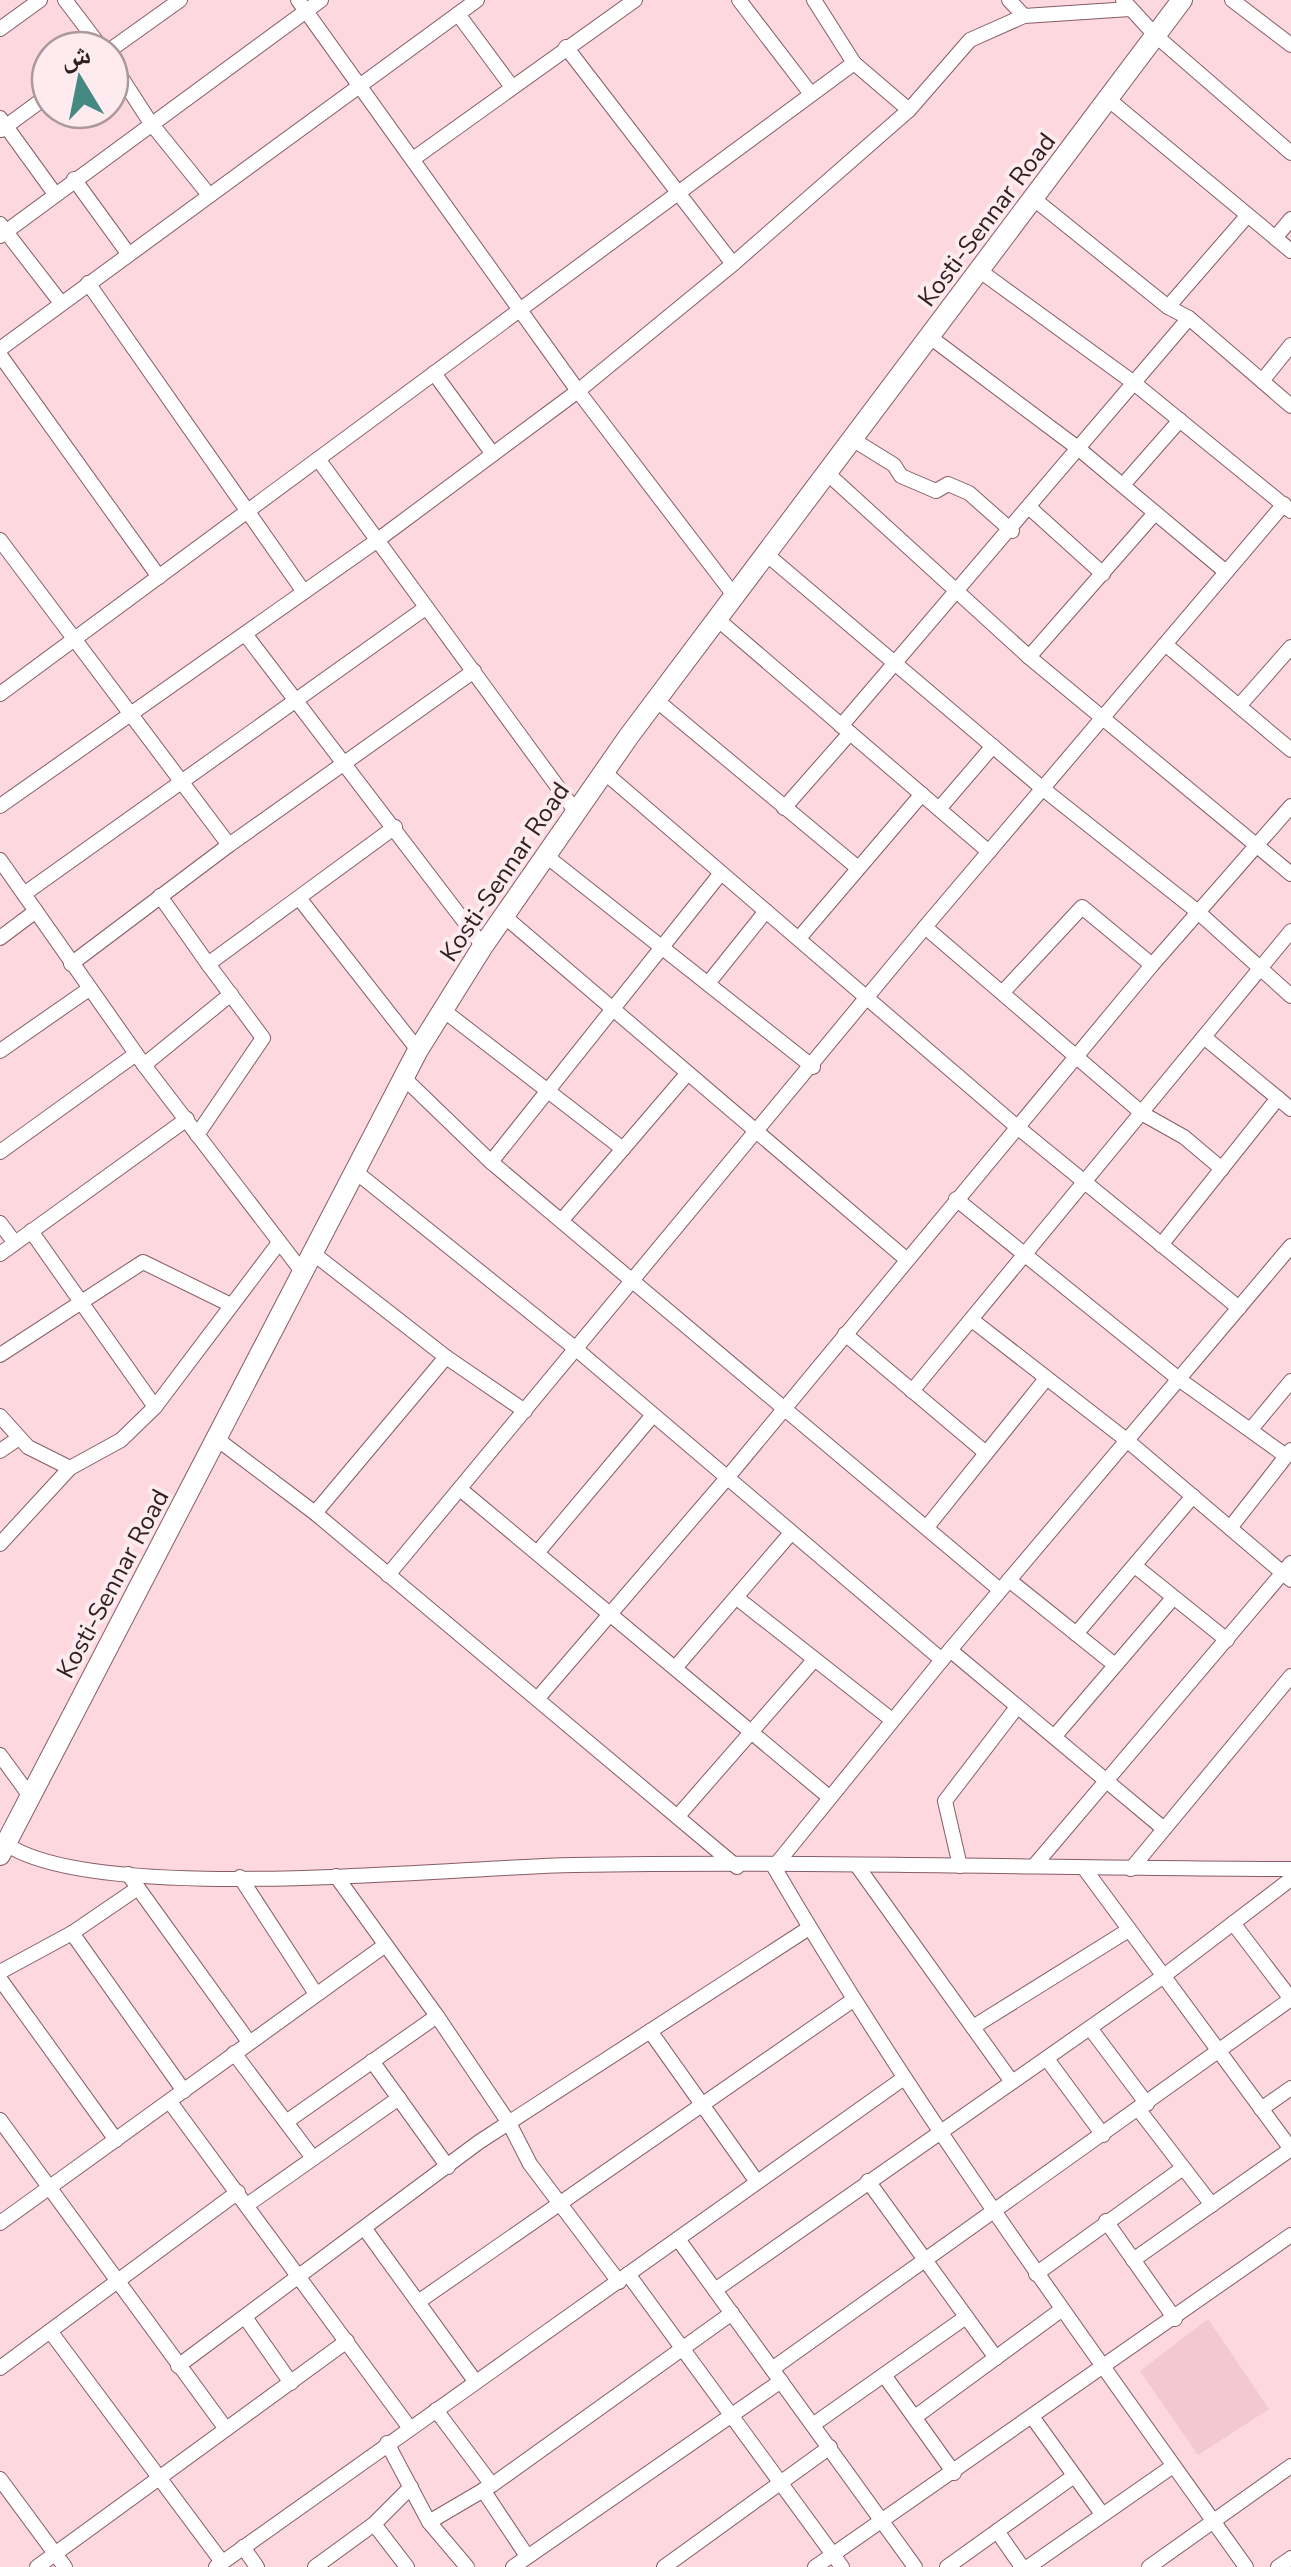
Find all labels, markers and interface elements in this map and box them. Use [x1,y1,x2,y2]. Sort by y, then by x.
north arrow [30,30,130,130]
text: ش [58,35,94,78]
street label: Kosti-Sennar Road [910,126,1064,314]
street label: Kosti-Sennar Road [432,776,578,968]
street label: Kosti-Sennar Road [49,1483,177,1685]

